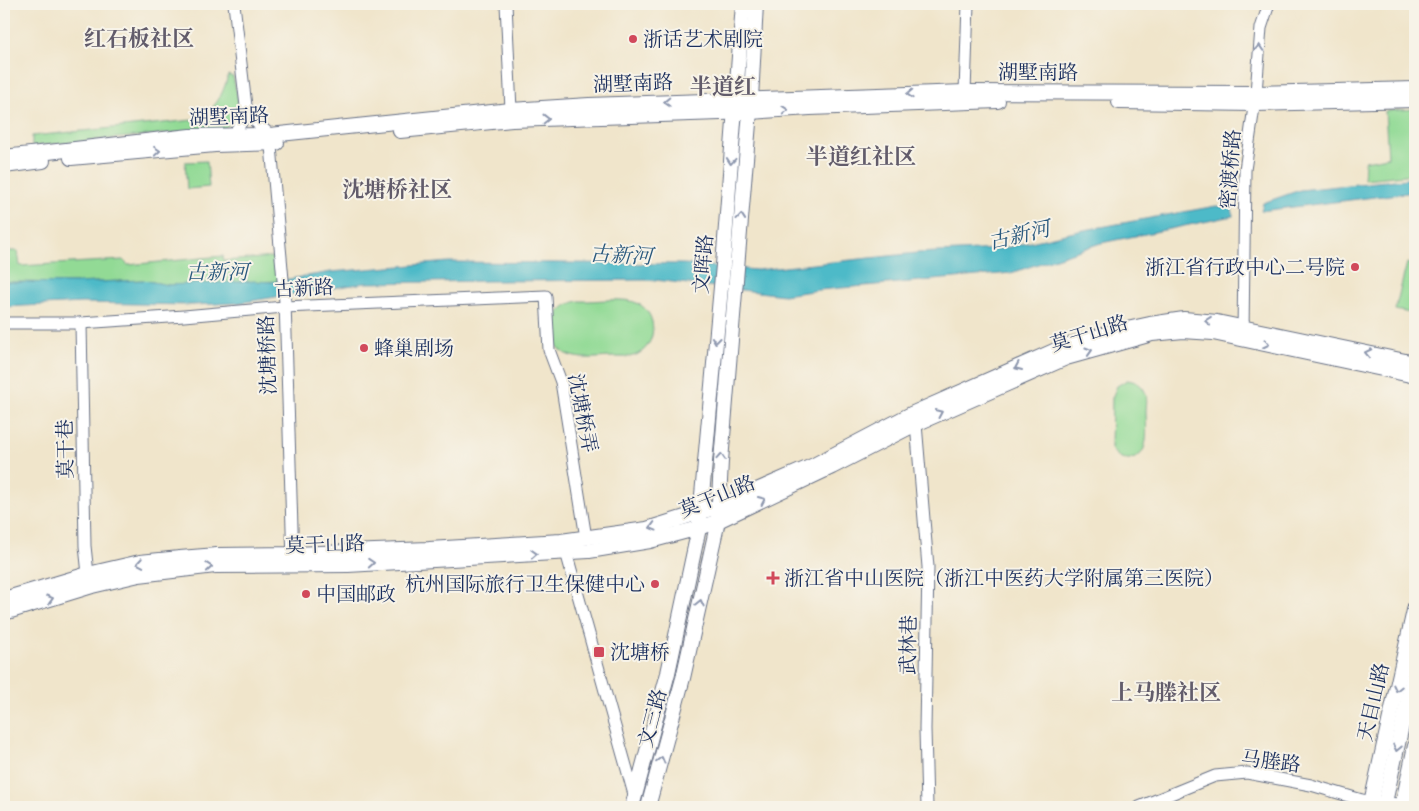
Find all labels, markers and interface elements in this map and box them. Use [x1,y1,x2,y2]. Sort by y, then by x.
district label: 红石板社区 [84,27,194,51]
place label: 浙话艺术剧院 [643,29,763,51]
marker: 浙话艺术剧院 [627,33,639,45]
one-way arrow [1254,44,1265,52]
street label: 湖墅南路 [998,62,1078,84]
street label: 湖墅南路 [593,72,673,96]
district label: 半道红 [690,75,756,99]
one-way arrow [906,89,914,99]
one-way arrow [663,97,670,107]
street label: 湖墅南路 [189,105,269,129]
one-way arrow [781,105,789,116]
one-way arrow [542,114,550,125]
street label: 密渡桥路 [1217,128,1245,210]
district label: 半道红社区 [806,145,916,169]
one-way arrow [153,146,161,157]
one-way arrow [726,158,737,166]
district label: 沈塘桥社区 [342,177,452,202]
one-way arrow [735,213,746,221]
water label: 古新河 [986,216,1056,254]
street label: 文晖路 [690,233,718,295]
water label: 古新河 [589,242,657,269]
place label: 浙江省行政中心二号院 [1145,257,1345,279]
water label: 古新河 [186,261,252,284]
marker: 浙江省行政中心二号院 [1349,261,1361,273]
street label: 古新路 [274,276,335,302]
street label: 莫干山路 [1048,312,1131,356]
street label: 沈塘桥路 [256,315,280,395]
one-way arrow [1204,316,1212,327]
one-way arrow [711,336,722,344]
place label: 蜂巢剧场 [374,338,454,360]
one-way arrow [1262,338,1270,348]
marker: 蜂巢剧场 [358,342,370,354]
one-way arrow [1085,347,1093,357]
one-way arrow [1363,349,1372,359]
one-way arrow [1014,360,1023,371]
street label: 沈塘桥弄 [564,372,600,455]
one-way arrow [935,409,943,419]
street label: 莫干巷 [54,419,78,479]
one-way arrow [716,453,727,461]
street label: 莫干山路 [676,472,759,522]
one-way arrow [757,496,766,506]
one-way arrow [649,522,657,532]
street label: 莫干山路 [285,533,365,557]
one-way arrow [530,548,538,559]
one-way arrow [135,557,143,568]
one-way arrow [368,558,376,569]
one-way arrow [205,561,213,572]
place label: 浙江省中山医院（浙江中医药大学附属第三医院） [784,568,1224,590]
marker: 浙江省中山医院（浙江中医药大学附属第三医院） [766,571,780,585]
place label: 杭州国际旅行卫生保健中心 [405,574,645,596]
marker: 杭州国际旅行卫生保健中心 [649,578,661,590]
place label: 中国邮政 [316,584,396,606]
marker: 中国邮政 [300,588,312,600]
one-way arrow [46,594,54,604]
one-way arrow [694,598,705,607]
street label: 武林巷 [897,615,921,675]
place label: 沈塘桥 [610,642,670,664]
marker: 沈塘桥 [592,645,606,659]
street label: 天目山路 [1354,661,1394,744]
district label: 上马塍社区 [1111,681,1221,705]
one-way arrow [1392,683,1403,692]
street label: 文三路 [635,686,671,750]
one-way arrow [1392,744,1403,753]
street label: 马塍路 [1240,747,1302,777]
one-way arrow [655,757,665,765]

